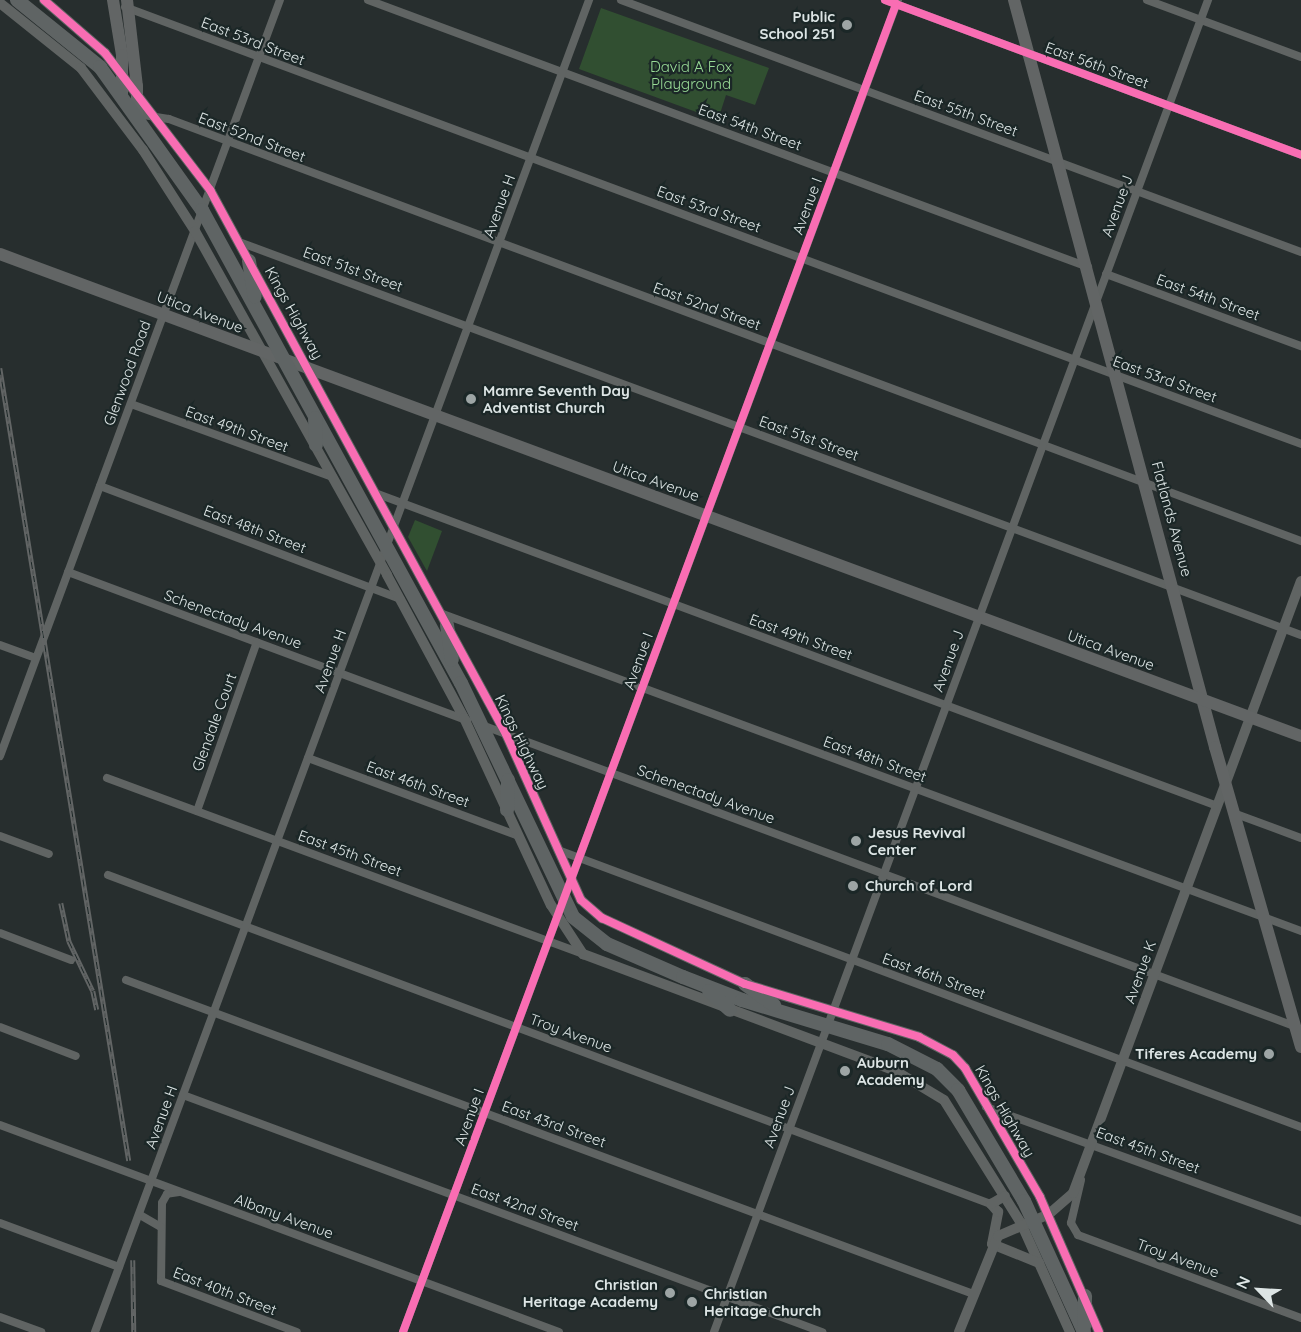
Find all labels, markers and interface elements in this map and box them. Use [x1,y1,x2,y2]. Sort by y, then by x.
place label: Public School 251 [759,7,835,42]
street label: East 53rd Street [199,13,307,69]
marker: Public School 251 [840,18,854,32]
street label: East 56th Street [1043,38,1151,92]
park label: David A Fox Playground [650,57,732,92]
street label: East 55th Street [912,86,1020,140]
street label: East 54th Street [696,100,804,154]
street label: East 52nd Street [196,108,308,166]
street label: Avenue H [479,172,519,240]
street label: Avenue J [1098,173,1136,239]
street label: Avenue I [788,175,826,237]
street label: East 53rd Street [654,182,764,236]
street label: East 51st Street [301,243,405,295]
street label: Kings Highway [261,264,327,362]
street label: East 54th Street [1154,270,1262,324]
street label: East 52nd Street [651,278,763,334]
street label: Utica Avenue [154,287,246,337]
street label: Glenwood Road [100,318,154,428]
street label: East 53rd Street [1110,352,1220,406]
place label: Mamre Seventh Day Adventist Church [483,381,630,416]
marker: Mamre Seventh Day Adventist Church [464,392,478,406]
street label: East 49th Street [183,402,291,456]
street label: East 51st Street [757,412,861,464]
street label: Utica Avenue [610,457,702,505]
street label: Flatlands Avenue [1148,459,1196,579]
street label: East 48th Street [201,501,309,557]
street label: Schenectady Avenue [162,586,304,652]
street label: East 49th Street [747,610,855,664]
street label: Utica Avenue [1065,626,1157,674]
street label: Avenue H [310,627,350,695]
street label: Avenue J [929,628,967,694]
street label: Avenue I [619,630,657,692]
street label: Glendale Court [188,670,240,774]
street label: Kings Highway [491,692,553,792]
street label: East 48th Street [821,732,929,786]
street label: East 46th Street [364,757,472,811]
street label: Schenectady Avenue [635,761,777,827]
place label: Jesus Revival Center [868,823,965,858]
street label: East 45th Street [296,826,404,880]
marker: Jesus Revival Center [849,834,863,848]
place label: Church of Lord [865,877,972,895]
marker: Church of Lord [846,879,860,893]
street label: Avenue K [1120,938,1160,1006]
street label: East 46th Street [880,949,988,1003]
street label: Troy Avenue [527,1010,615,1056]
place label: Tiferes Academy [1135,1045,1257,1063]
marker: Tiferes Academy [1262,1047,1276,1061]
place label: Auburn Academy [857,1053,925,1088]
street label: Kings Highway [971,1062,1039,1160]
marker: Auburn Academy [838,1064,852,1078]
street label: Avenue H [141,1083,181,1151]
street label: Avenue J [760,1084,798,1150]
street label: Avenue I [450,1086,488,1148]
street label: East 43rd Street [500,1097,608,1151]
street label: East 45th Street [1094,1123,1202,1177]
street label: East 42nd Street [469,1179,581,1235]
street label: Albany Avenue [232,1190,336,1242]
street label: Troy Avenue [1134,1235,1222,1281]
north arrow [1229,1260,1289,1320]
street label: East 40th Street [171,1263,279,1319]
text: N [1231,1273,1254,1292]
place label: Christian Heritage Academy [523,1275,658,1310]
place label: Christian Heritage Church [704,1284,821,1319]
marker: Christian Heritage Academy [663,1286,677,1300]
marker: Christian Heritage Church [685,1295,699,1309]

